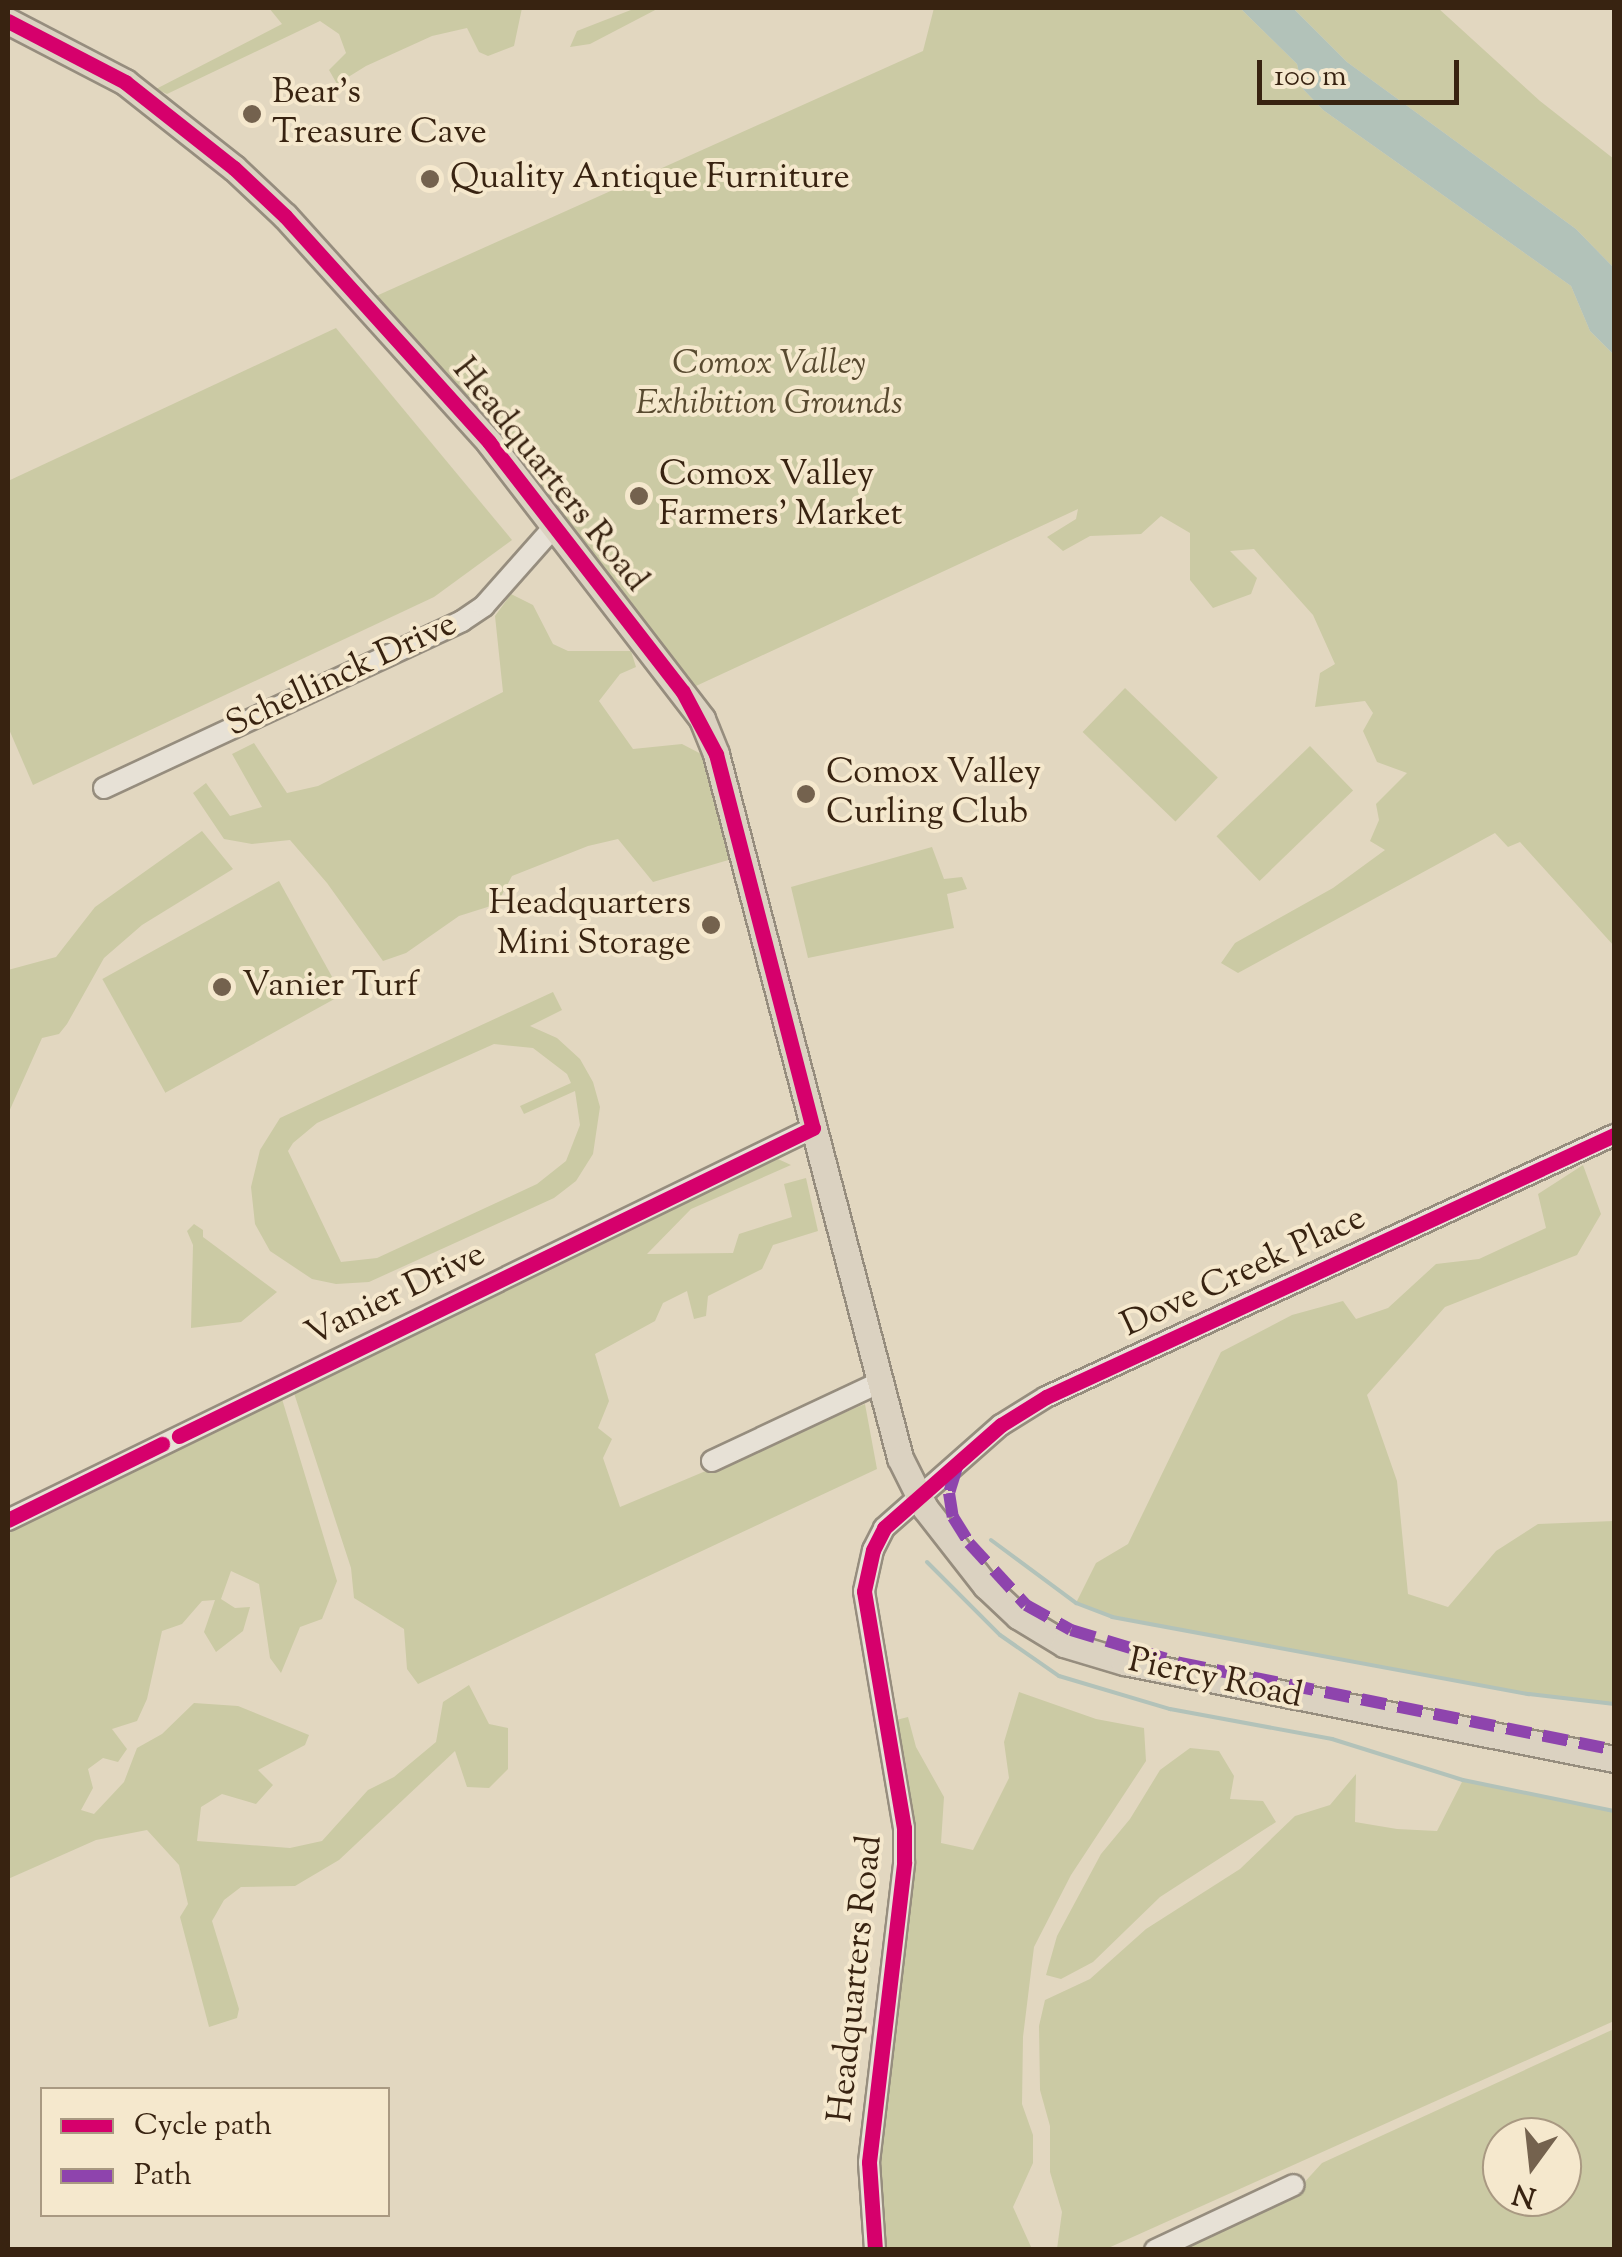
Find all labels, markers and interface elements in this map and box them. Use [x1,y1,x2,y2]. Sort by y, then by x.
scale bar [1262,40,1464,102]
text: 100 m [1274,56,1347,99]
place label: Bear's Treasure Cave [272,73,487,155]
marker: Bear's Treasure Cave [241,103,263,125]
place label: Quality Antique Furniture [450,158,850,200]
marker: Quality Antique Furniture [419,168,441,190]
park label: Comox Valley Exhibition Grounds [635,344,903,426]
street label: Headquarters Road [442,351,656,601]
place label: Comox Valley Farmers’ Market [659,455,902,537]
marker: Comox Valley Farmers’ Market [628,485,650,507]
street label: Schellinck Drive [220,604,464,748]
place label: Comox Valley Curling Club [826,753,1041,835]
marker: Comox Valley Curling Club [795,783,817,805]
place label: Headquarters Mini Storage [489,884,691,966]
marker: Headquarters Mini Storage [700,914,722,936]
place label: Vanier Turf [242,966,419,1008]
marker: Vanier Turf [211,976,233,998]
street label: Dove Creek Place [1115,1198,1373,1348]
street label: Vanier Drive [300,1235,492,1357]
street label: Piercy Road [1124,1641,1306,1719]
street label: Headquarters Road [821,1833,893,2125]
legend [40,2087,390,2217]
text: Cycle path [134,2105,272,2148]
north arrow [1482,2117,1582,2217]
text: Path [134,2155,192,2198]
text: N [1509,2172,1541,2216]

